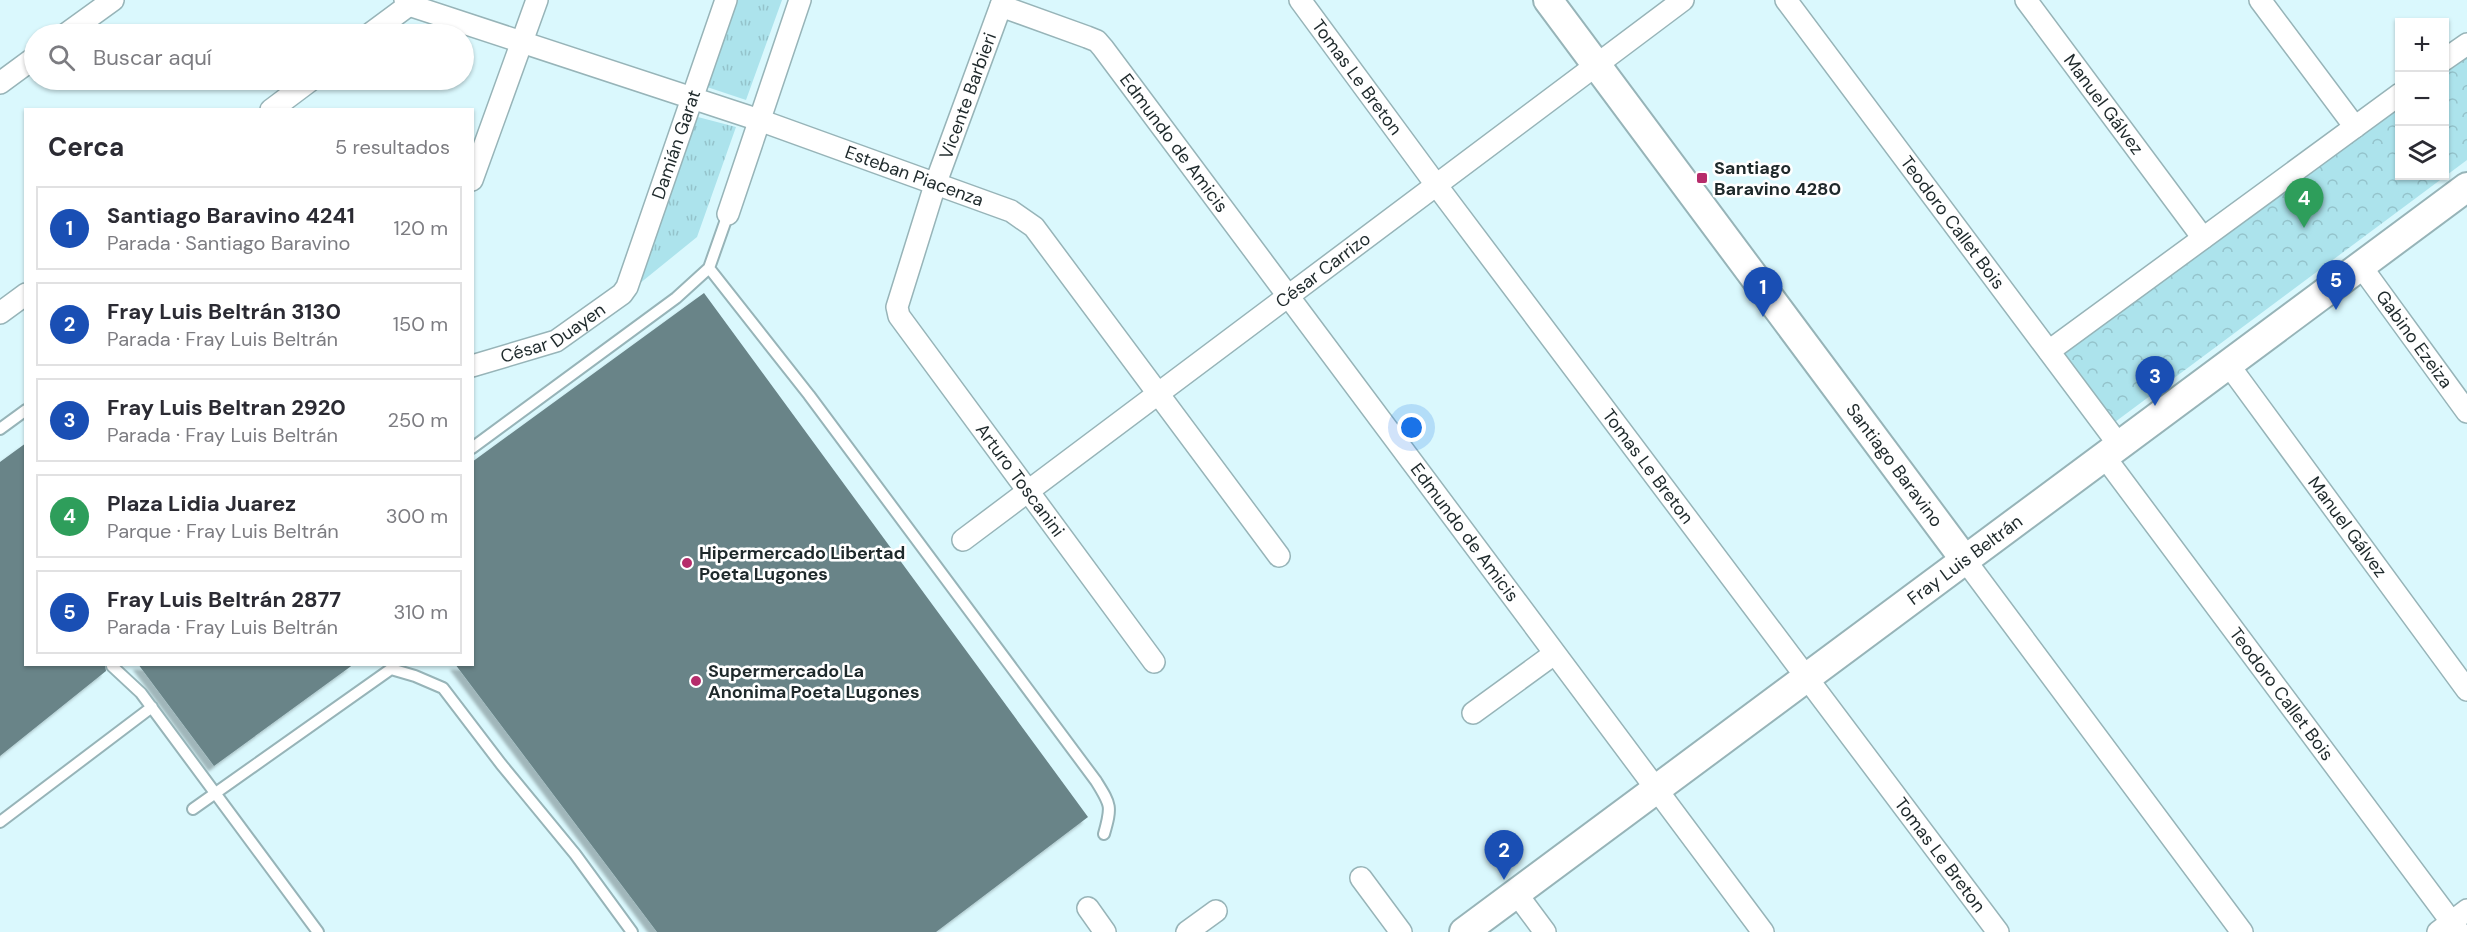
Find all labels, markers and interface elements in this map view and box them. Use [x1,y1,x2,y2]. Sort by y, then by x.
street label: Tomas Le Breton [1306,15,1408,140]
map controls [2395,18,2449,180]
button: + [2395,18,2449,72]
search box [24,24,474,90]
street label: Vicente Barbieri [934,29,1002,163]
icon: search [45,41,78,74]
text: Buscar aquí [93,43,212,72]
street label: Manuel Gálvez [2058,49,2149,159]
street label: Edmundo de Amicis [1114,69,1234,217]
button: − [2395,72,2449,126]
street label: Damián Garat [646,87,706,202]
button: layers [2395,126,2449,180]
text: Cerca [48,130,124,164]
text: 5 resultados [335,134,450,160]
street label: Esteban Piacenza [842,140,987,212]
street label: Teodoro Callet Bois [1895,151,2010,294]
place label: Santiago Baravino 4280 [1714,156,1841,201]
marker: Santiago Baravino 4280 [1695,171,1709,185]
pin: 4 [2284,178,2324,228]
text: Santiago Baravino 4241 [107,201,355,230]
text: 1 [66,215,73,241]
text: 120 m [394,215,448,241]
street label: César Carrizo [1271,227,1375,313]
text: Parada · Santiago Baravino [107,230,350,256]
pin: 5 [2316,260,2356,310]
pin: 1 [1744,268,1782,317]
street label: Gabino Ezeiza [2370,285,2458,393]
text: Fray Luis Beltrán 3130 [107,297,341,326]
street label: César Duayen [498,298,610,369]
text: 2 [64,311,75,337]
text: 150 m [393,311,448,337]
text: Parada · Fray Luis Beltrán [107,326,338,352]
pin: 3 [2136,356,2174,406]
text: Fray Luis Beltran 2920 [107,393,346,422]
street label: Santiago Baravino [1840,398,1948,532]
street label: Tomas Le Breton [1597,404,1699,529]
text: 3 [63,407,76,433]
text: 250 m [387,407,448,433]
your location [1397,413,1426,442]
street label: Arturo Toscanini [970,418,1070,542]
text: Parada · Fray Luis Beltrán [107,422,338,448]
street label: Edmundo de Amicis [1405,458,1524,607]
street label: Manuel Gálvez [2302,472,2392,582]
text: Plaza Lidia Juarez [107,489,296,518]
text: 4 [63,503,76,529]
text: 300 m [386,503,448,529]
street label: Fray Luis Beltrán [1903,509,2027,611]
text: Parque · Fray Luis Beltrán [107,518,339,544]
place label: Hipermercado Libertad Poeta Lugones [699,541,905,586]
marker: Hipermercado Libertad Poeta Lugones [680,556,694,570]
text: Fray Luis Beltrán 2877 [107,585,341,614]
text: 5 [63,599,76,625]
text: 310 m [393,599,448,625]
text: Parada · Fray Luis Beltrán [107,614,338,640]
street label: Teodoro Callet Bois [2224,623,2339,766]
place label: Supermercado La Anonima Poeta Lugones [708,659,919,704]
marker: Supermercado La Anonima Poeta Lugones [689,674,703,688]
street label: Tomas Le Breton [1889,793,1991,917]
pin: 2 [1484,830,1524,880]

